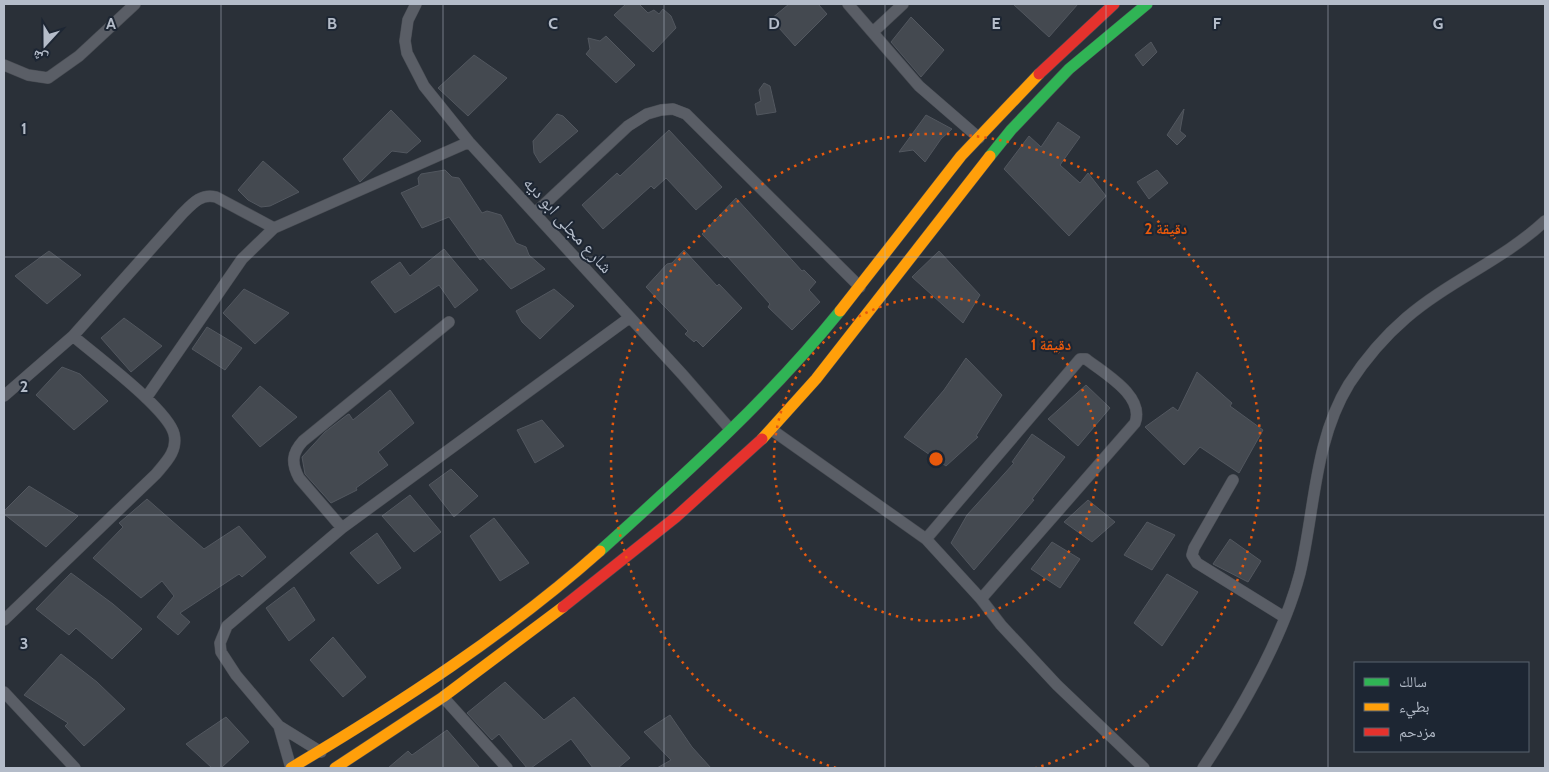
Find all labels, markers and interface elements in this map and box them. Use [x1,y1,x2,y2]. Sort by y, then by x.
text: A [106,14,116,33]
text: B [327,14,337,33]
text: C [548,14,558,33]
text: D [768,14,780,33]
text: E [991,14,1001,33]
text: F [1213,14,1222,33]
text: G [1433,14,1443,33]
north arrow [20,20,70,70]
text: ش [30,46,51,68]
text: 1 [21,119,27,138]
street label: شارع مجلى ابو ديه [519,172,617,278]
text: 2 دقيقة [1145,220,1187,238]
text: 1 دقيقة [1031,336,1071,354]
text: 2 [20,377,28,396]
centre of rings [927,450,945,468]
text: 3 [20,634,28,653]
legend [1354,662,1529,752]
text: سالك [1399,673,1427,691]
text: بطيء [1399,698,1429,719]
text: مزدحم [1399,723,1436,742]

